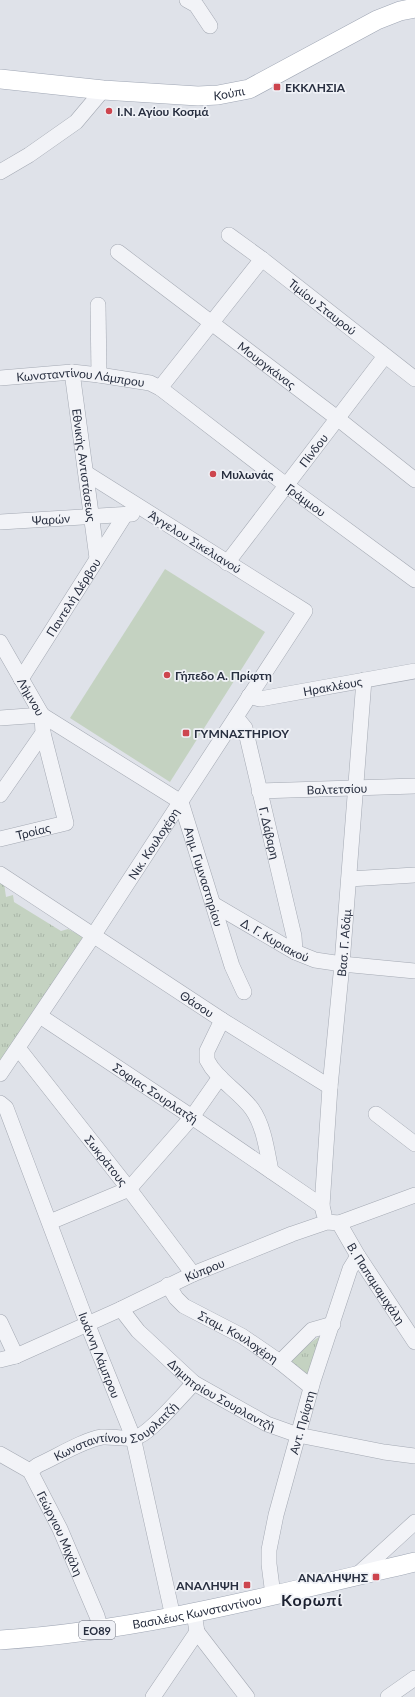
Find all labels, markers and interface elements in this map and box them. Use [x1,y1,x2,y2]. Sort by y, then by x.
place label: ΕΚΚΛΗΣΙΑ [285,80,346,95]
street label: Κούπι [213,82,247,103]
marker: ΕΚΚΛΗΣΙΑ [272,82,282,92]
place label: Ι.Ν. Αγίου Κοσμά [117,104,210,119]
marker: Ι.Ν. Αγίου Κοσμά [104,106,114,116]
street label: Τιμίου Σταυρού [286,275,360,338]
street label: Μουργκάνας [235,338,299,392]
street label: Κωνσταντίνου Λάμπρου [16,364,146,390]
street label: Εθνικής Αντιστάσεως [69,408,100,523]
street label: Πίνδου [296,430,331,470]
place label: Μυλωνάς [221,467,274,482]
marker: Μυλωνάς [208,469,218,479]
street label: Γράμμου [283,480,329,519]
street label: Άγγελου Σικελιανού [146,507,244,577]
street label: Ψαρών [31,510,71,528]
street label: Παντελή Δέρβου [43,555,103,639]
place label: Γήπεδο Α. Πρίφτη [175,668,272,683]
marker: Γήπεδο Α. Πρίφτη [162,670,172,680]
street label: Ηρακλέους [302,673,364,699]
street label: Λήμνου [15,675,48,718]
place label: ΓΥΜΝΑΣΤΗΡΙΟΥ [194,726,289,741]
marker: ΓΥΜΝΑΣΤΗΡΙΟΥ [181,728,191,738]
street label: Βαλτετσίου [306,780,368,797]
street label: Νικ. Κουλοχέρη [125,805,182,882]
street label: Γ. Δάβαρη [256,805,283,861]
street label: Τροίας [14,819,52,842]
street label: Αημ. Γυμναστηρίου [182,825,227,928]
street label: Βασ. Γ. Αδάμ [333,908,354,977]
street label: Δ. Γ. Κυριακού [239,915,312,965]
street label: Θάσου [177,987,217,1020]
street label: Σοφιας Σουρλατζή [110,1059,201,1127]
street label: Σωκράτους [82,1132,131,1189]
street label: Β. Παπαμαμιχάλη [344,1240,409,1327]
street label: Κύπρου [182,1255,227,1284]
street label: Σταμ. Κουλοχέρη [196,1307,281,1366]
street label: Ιωάννη Λάμπρου [76,1310,124,1400]
street label: Δημητρίου Σουρλαντζή [165,1355,277,1434]
street label: Αντ. Πρίφτη [286,1389,318,1456]
street label: Κωνσταντίνου Σουρλατζή [51,1399,180,1464]
street label: Γεώργιου Μιχάλη [34,1488,87,1578]
place label: ΑΝΑΛΗΨΗΣ [297,1570,368,1585]
marker: ΑΝΑΛΗΨΗΣ [371,1572,381,1582]
place label: ΑΝΑΛΗΨΗ [175,1578,239,1593]
marker: ΑΝΑΛΗΨΗ [242,1580,252,1590]
district label: Κορωπί [281,1590,343,1609]
street label: Βασιλέως Κωνσταντίνου [131,1591,263,1632]
road number: ΕΟ89 [79,1621,115,1639]

